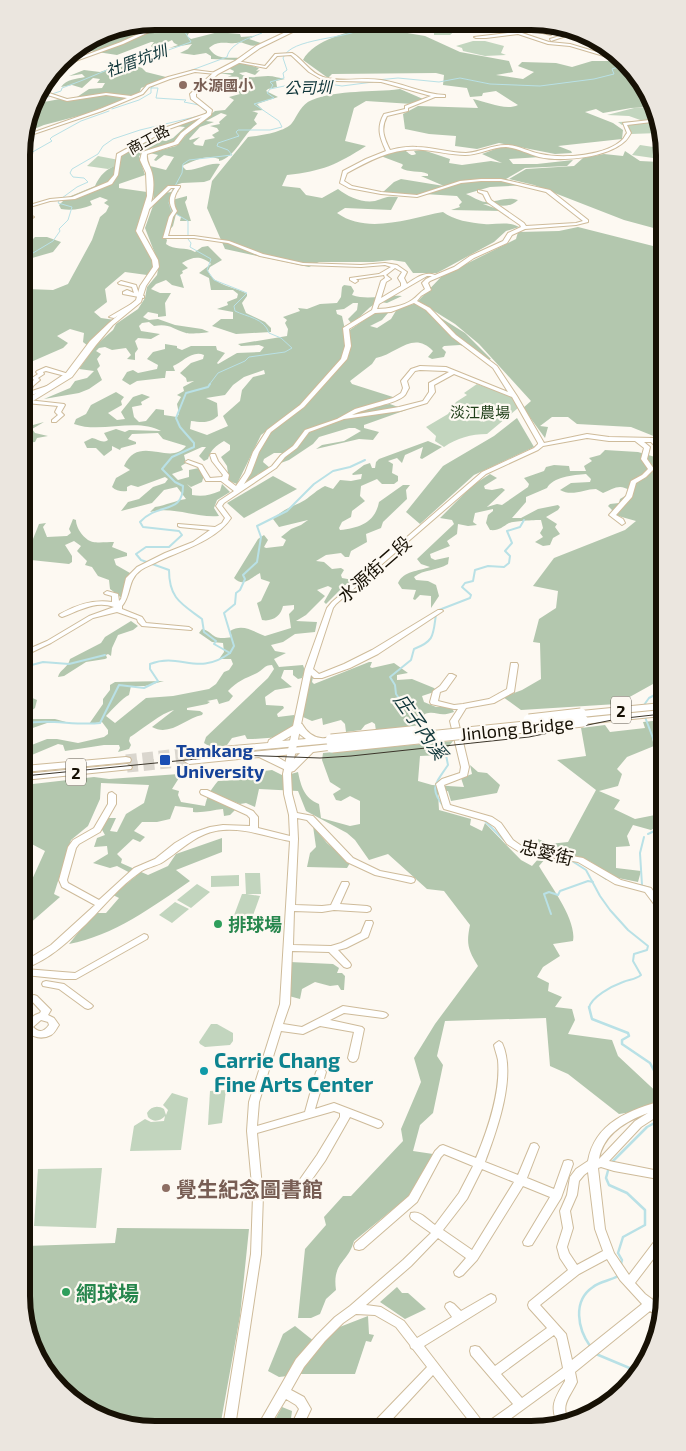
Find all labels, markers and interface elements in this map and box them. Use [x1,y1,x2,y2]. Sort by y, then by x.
water label: 社厝坑圳 [103,39,171,80]
place label: 水源國小 [193,76,254,94]
water label: 公司圳 [284,77,334,97]
marker: 水源國小 [177,79,189,91]
street label: 商工路 [124,120,172,158]
park label: 淡江農場 [450,403,510,421]
street label: 水源街二段 [333,531,415,607]
water label: 庄子內溪 [390,688,454,766]
road number: 2 [611,696,631,724]
street label: Jinlong Bridge [459,711,575,745]
place label: Tamkang University [176,739,265,782]
marker: Tamkang University [158,753,172,767]
road number: 2 [66,759,86,786]
street label: 忠愛街 [518,835,576,869]
place label: 排球場 [228,913,282,935]
marker: 排球場 [212,918,224,930]
place label: Carrie Chang Fine Arts Center [214,1047,373,1096]
marker: Carrie Chang Fine Arts Center [198,1065,210,1077]
place label: 覺生紀念圖書館 [176,1176,323,1201]
marker: 覺生紀念圖書館 [160,1182,172,1194]
place label: 網球場 [76,1280,139,1305]
marker: 網球場 [60,1286,72,1298]

